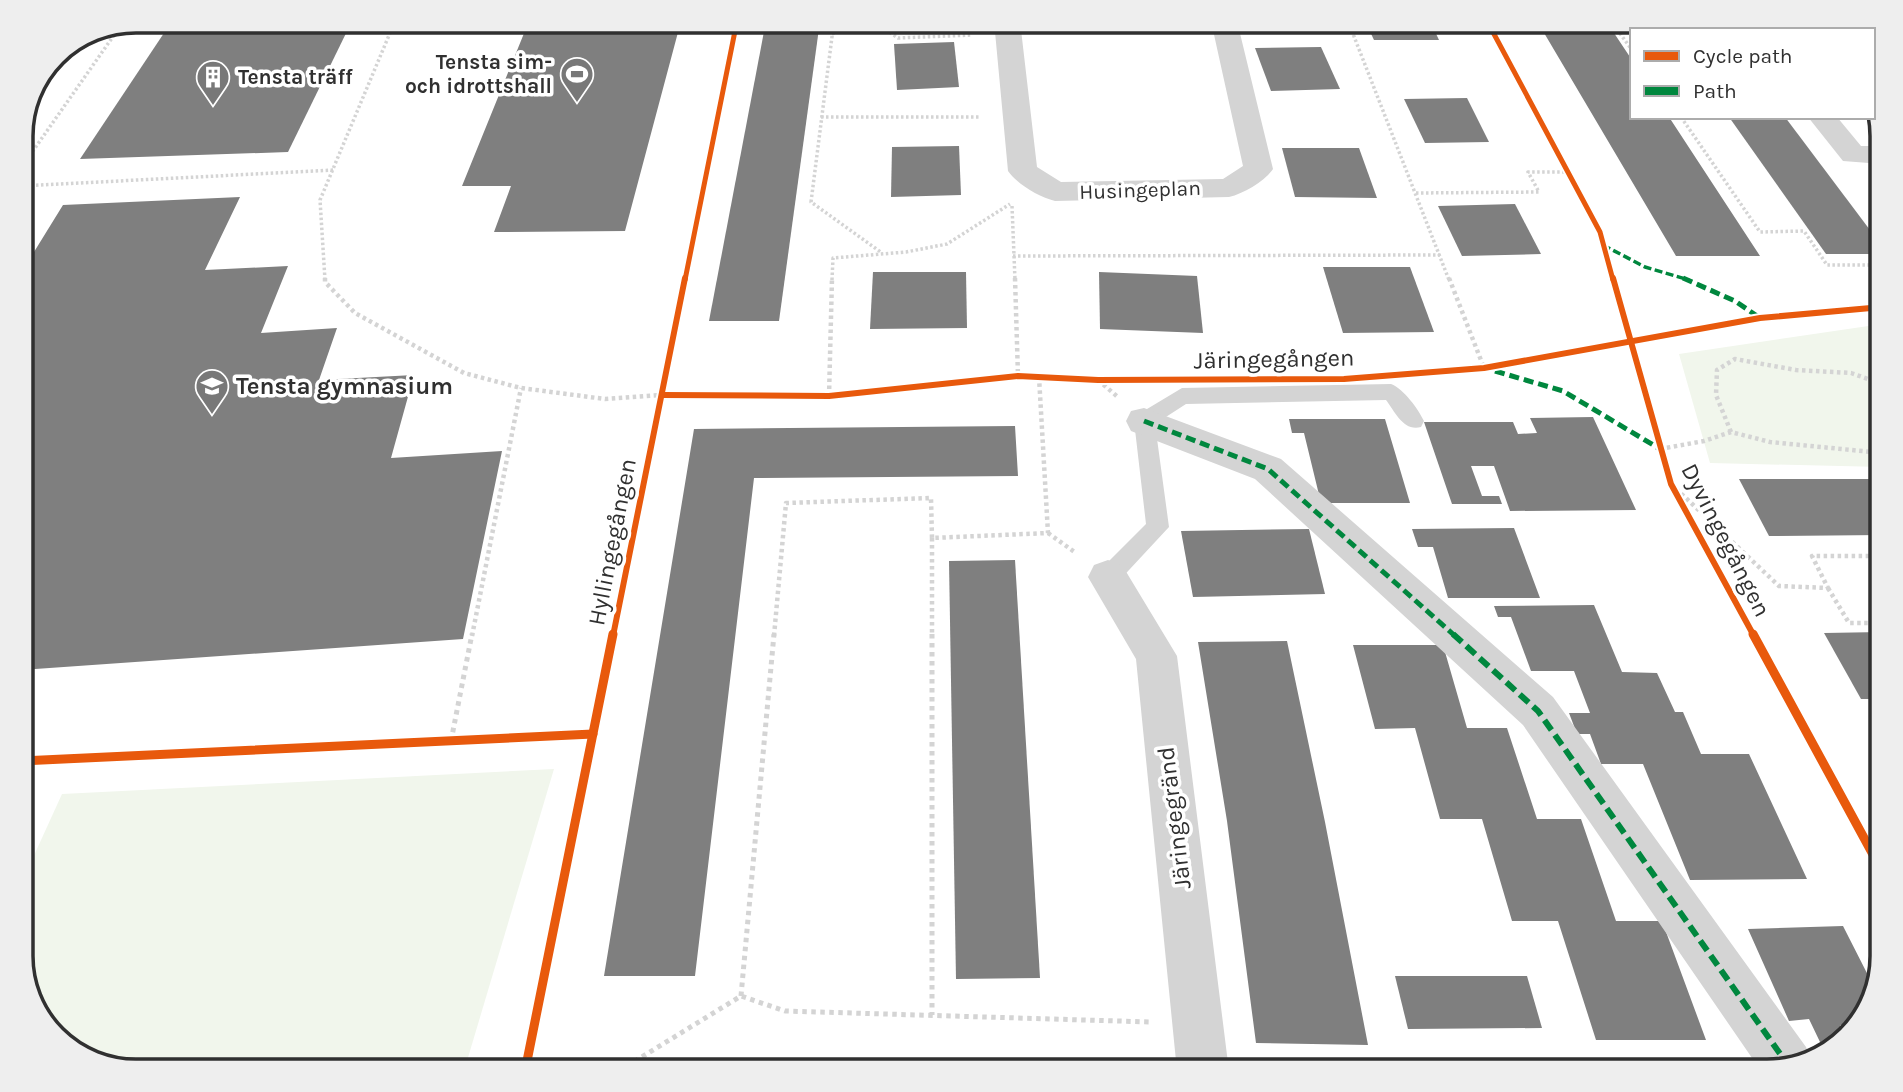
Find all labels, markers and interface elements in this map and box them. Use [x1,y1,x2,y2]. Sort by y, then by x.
legend [1630,28,1875,119]
text: Cycle path [1693,44,1793,68]
place label: Tensta sim- och idrottshall [405,50,552,98]
sports icon: Tensta sim- och idrottshall [558,55,596,104]
building icon: Tensta träff [194,58,232,107]
place label: Tensta träff [238,65,353,89]
text: Path [1693,79,1737,103]
street label: Husingeplan [1079,176,1201,204]
street label: Järingegången [1193,344,1355,374]
school or university icon: Tensta gymnasium [193,367,231,416]
place label: Tensta gymnasium [236,372,453,400]
street label: Hyllingegången [582,456,642,628]
street label: Dyvingegången [1675,459,1777,621]
street label: Järingegränd [1151,745,1197,891]

